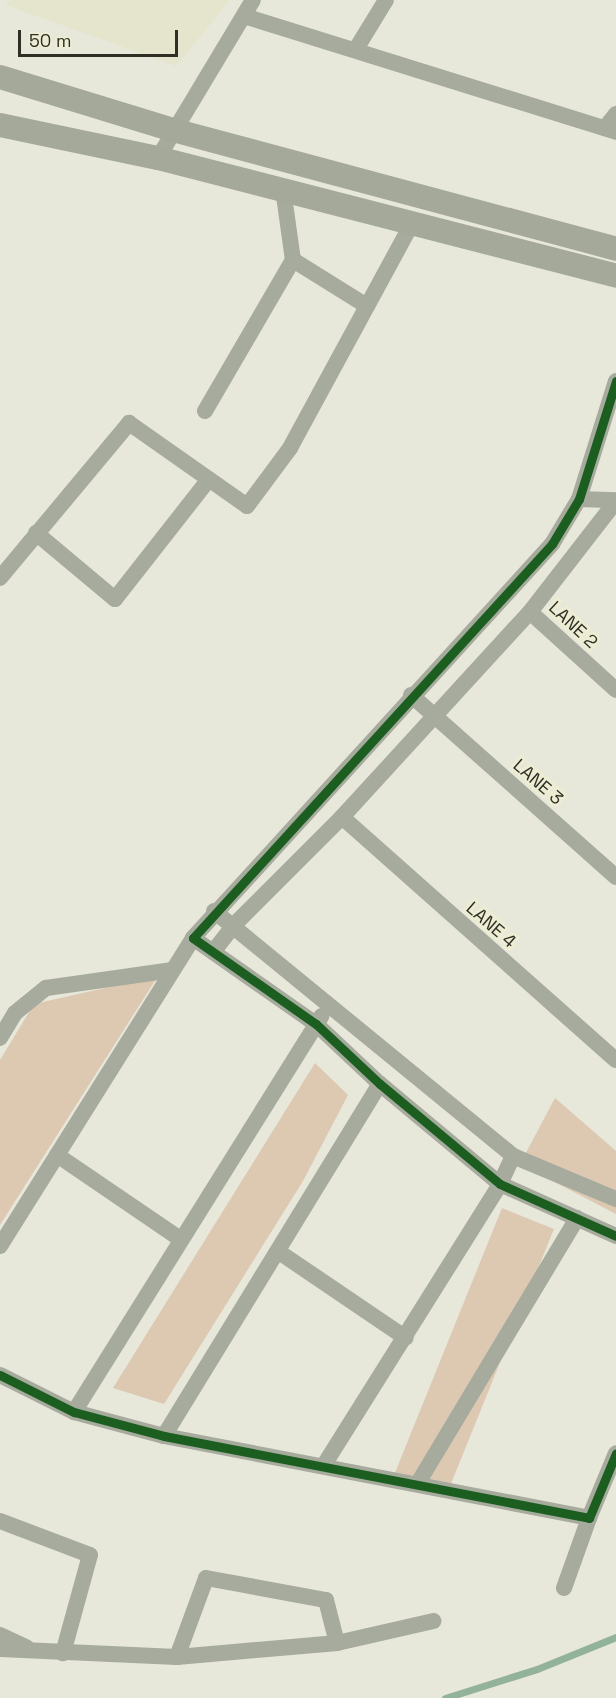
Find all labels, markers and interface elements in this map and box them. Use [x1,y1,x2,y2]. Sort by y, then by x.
scale bar [21,18,182,56]
text: 50 m [29,29,71,52]
street label: LANE 2 [544,597,602,653]
street label: LANE 3 [509,755,567,809]
street label: LANE 4 [462,897,520,953]

